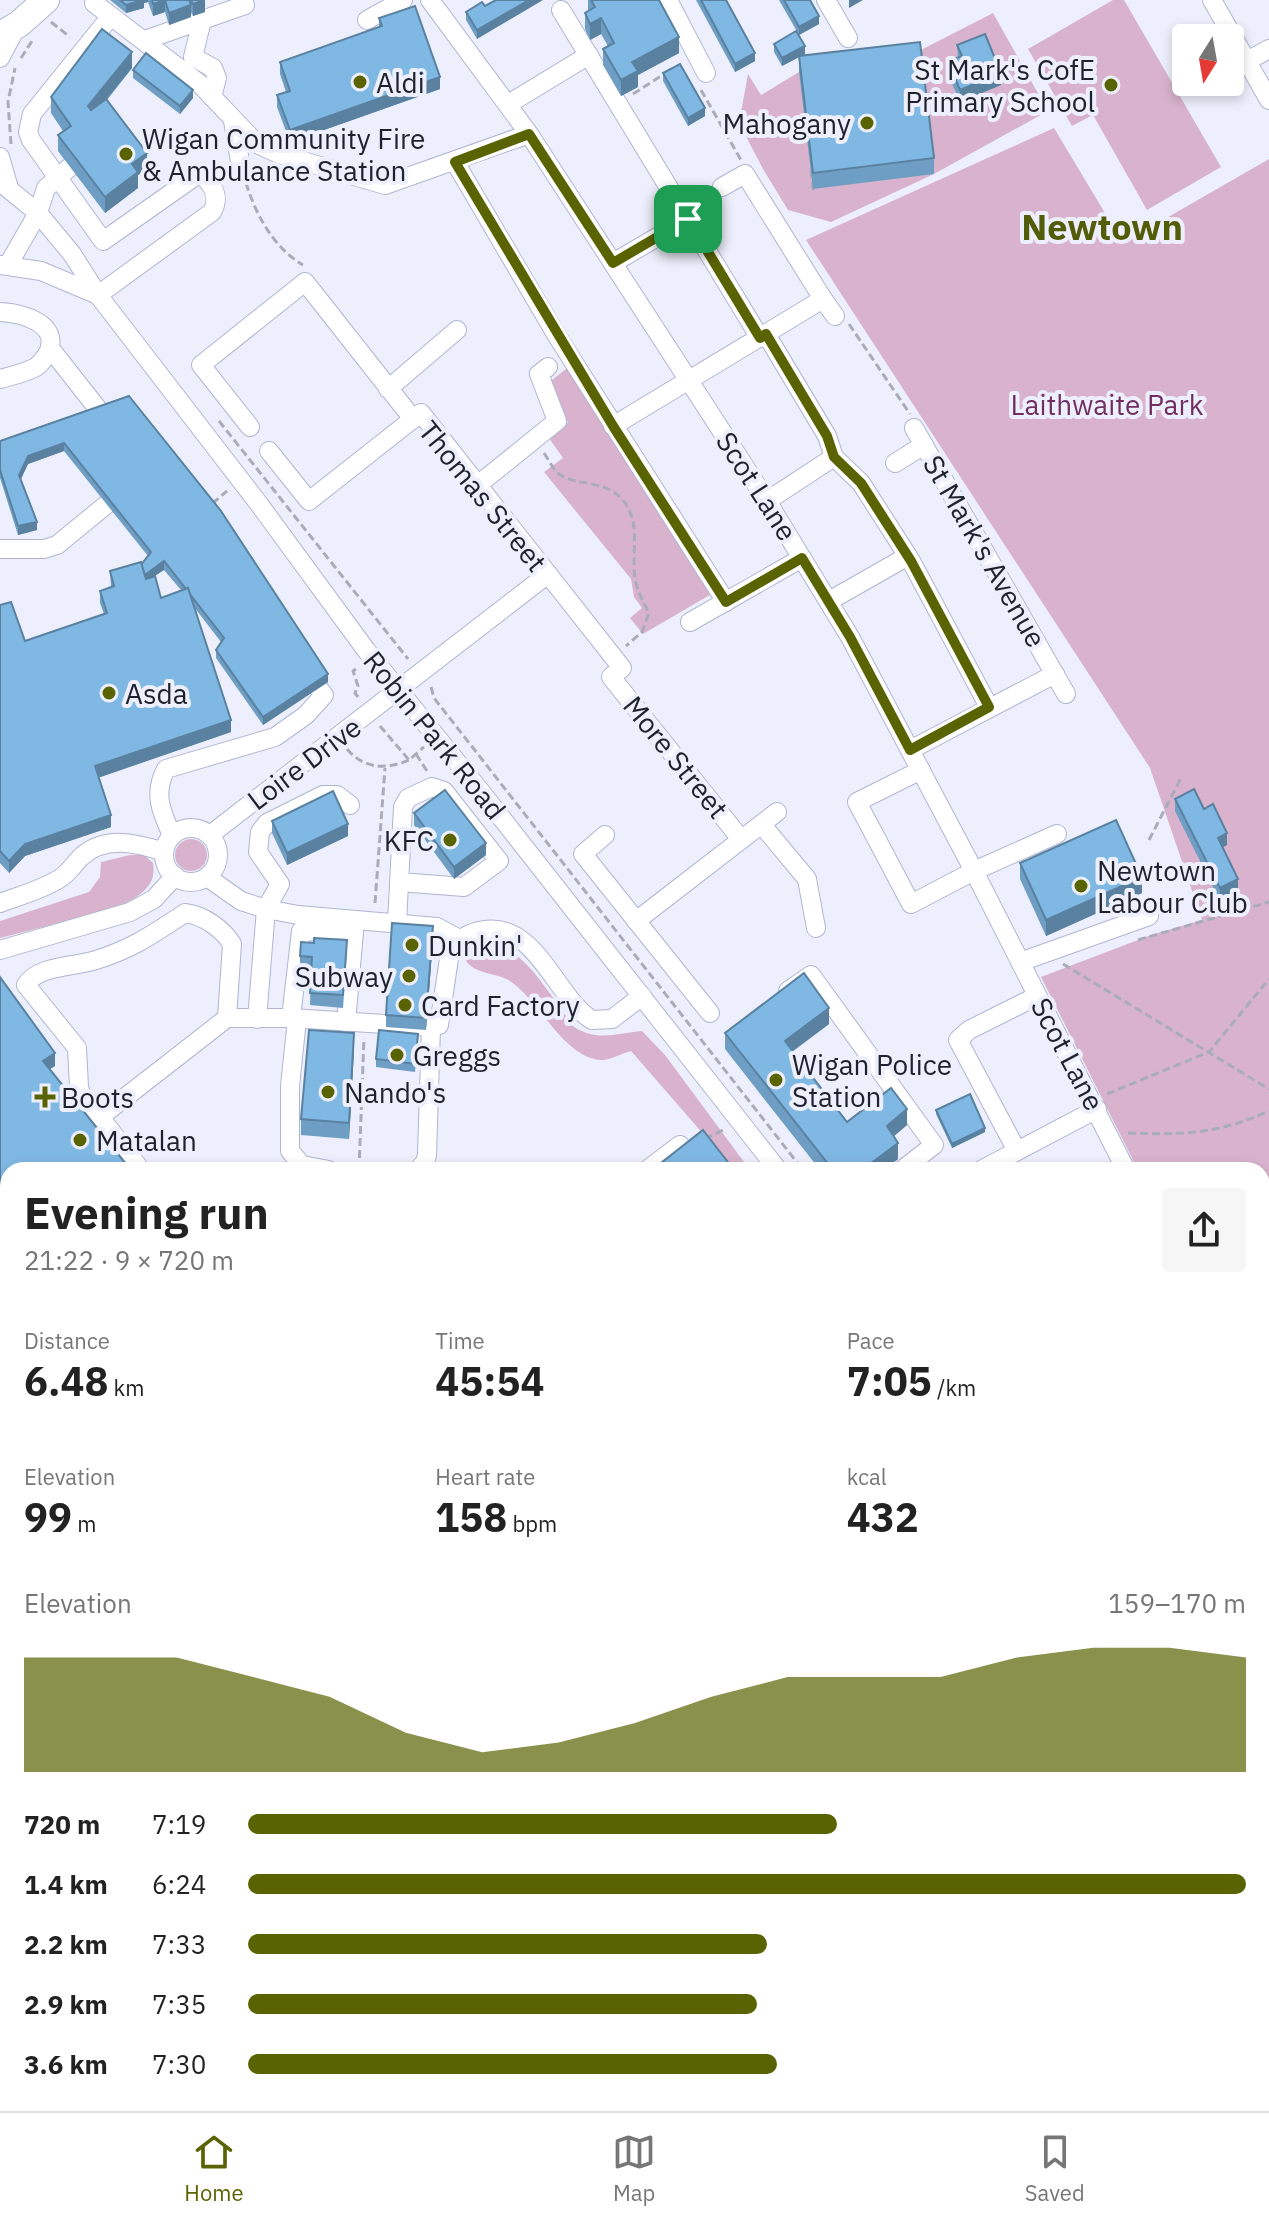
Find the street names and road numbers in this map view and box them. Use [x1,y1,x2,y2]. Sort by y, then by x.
street label: Thomas Street [411,413,555,579]
street label: Scot Lane [708,425,806,547]
street label: St Mark's Avenue [915,448,1055,654]
street label: Robin Park Road [356,643,514,827]
street label: More Street [615,688,737,826]
street label: Loire Drive [240,708,368,818]
street label: Scot Lane [1023,991,1113,1117]

